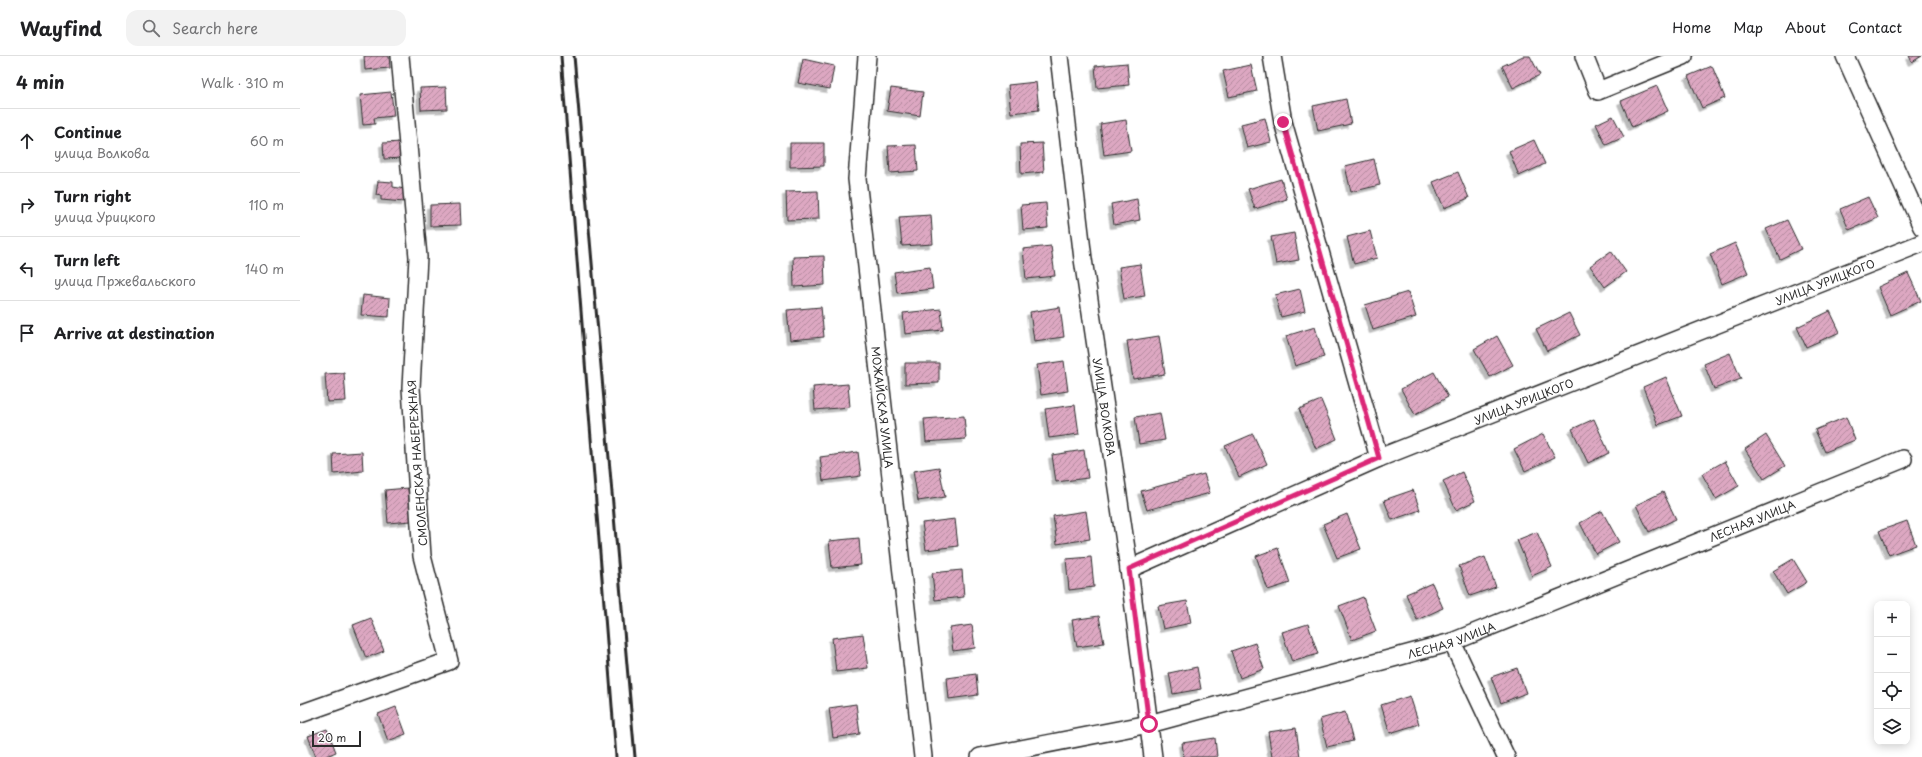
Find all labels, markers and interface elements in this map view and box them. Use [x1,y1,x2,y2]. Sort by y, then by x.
search box [126,10,406,46]
text: Wayfind [20,14,102,42]
text: Search here [172,16,258,39]
icon: search [140,17,162,39]
text: Home [1672,17,1711,38]
text: Map [1733,17,1763,38]
text: About [1785,17,1826,38]
text: Contact [1848,17,1902,38]
text: 4 min [16,69,64,95]
text: Walk · 310 m [201,73,284,92]
route end [1274,113,1292,131]
text: Continue [54,120,122,143]
icon: ahead [16,130,38,152]
text: 60 m [250,131,284,150]
text: улица Волкова [54,143,150,162]
text: Turn right [54,184,131,207]
icon: right [16,194,38,216]
text: 110 m [249,195,284,214]
text: улица Урицкого [54,207,156,226]
text: Turn left [54,248,120,271]
street label: УЛИЦА УРИЦКОГО [1773,254,1877,309]
icon: left [16,258,38,280]
text: 140 m [245,259,284,278]
text: улица Пржевальского [54,271,196,290]
text: Arrive at destination [54,321,215,344]
icon: arrive [16,322,38,344]
street label: МОЖАЙСКАЯ УЛИЦА [868,345,899,470]
street label: УЛИЦА ВОЛКОВА [1089,357,1121,457]
street label: УЛИЦА УРИЦКОГО [1471,373,1576,428]
street label: СМОЛЕНСКАЯ НАБЕРЕЖНАЯ [403,379,431,547]
street label: ЛЕСНАЯ УЛИЦА [1707,495,1798,545]
map controls [1874,601,1910,745]
button: + [1874,601,1910,637]
street label: ЛЕСНАЯ УЛИЦА [1406,617,1498,662]
button: − [1874,637,1910,673]
button: locate [1874,673,1910,709]
button: layers [1874,709,1910,745]
route start [1140,715,1158,733]
scale bar [312,729,361,748]
text: 20 m [318,729,346,746]

